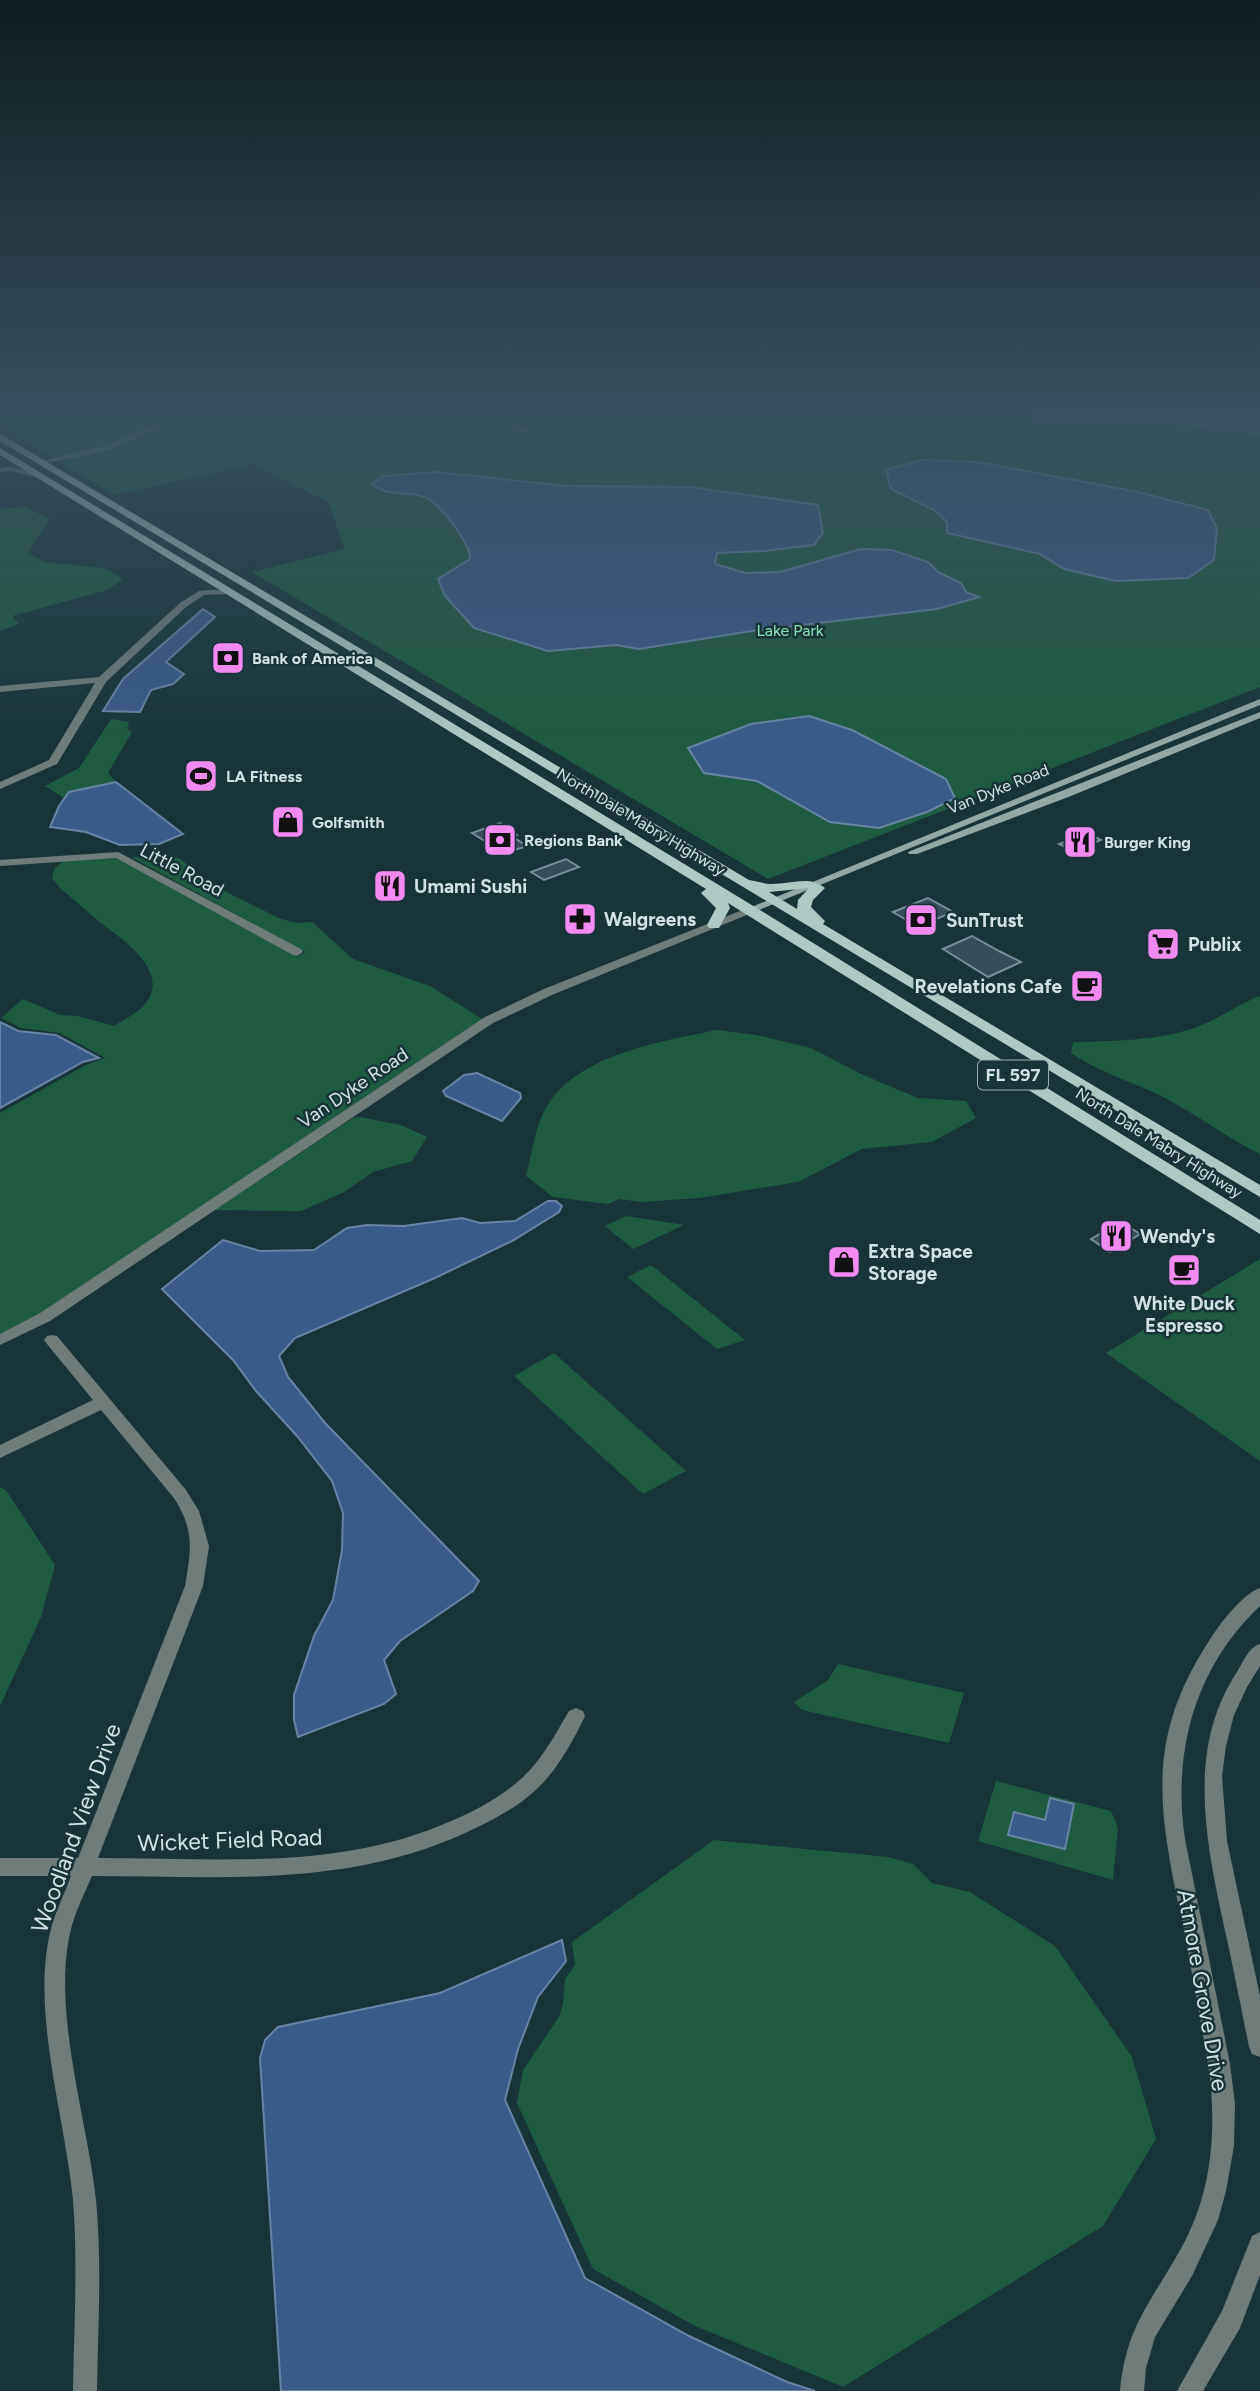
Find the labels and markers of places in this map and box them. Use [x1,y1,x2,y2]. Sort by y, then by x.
bank icon: Bank of America [209,639,247,677]
place label: Bank of America [252,649,373,668]
sports icon: LA Fitness [182,757,220,795]
place label: LA Fitness [226,767,303,786]
shop icon: Golfsmith [269,803,307,841]
place label: Golfsmith [312,813,385,832]
bank icon: Regions Bank [481,821,519,859]
restaurant icon: Burger King [1061,823,1099,861]
place label: Regions Bank [524,831,623,850]
place label: Burger King [1104,833,1191,852]
restaurant icon: Umami Sushi [371,867,409,905]
place label: Umami Sushi [414,875,527,898]
pharmacy icon: Walgreens [561,900,599,938]
bank icon: SunTrust [902,901,940,939]
place label: Walgreens [604,908,696,931]
place label: SunTrust [946,909,1024,932]
supermarket icon: Publix [1144,925,1182,963]
place label: Publix [1188,933,1241,956]
cafe icon: Revelations Cafe [1068,967,1106,1005]
place label: Revelations Cafe [915,975,1062,998]
restaurant icon: Wendy's [1097,1217,1135,1255]
place label: Wendy's [1140,1225,1215,1248]
place label: Extra Space Storage [868,1240,973,1285]
shop icon: Extra Space Storage [825,1243,863,1281]
cafe icon: White Duck Espresso [1165,1251,1203,1289]
place label: White Duck Espresso [1133,1292,1236,1337]

